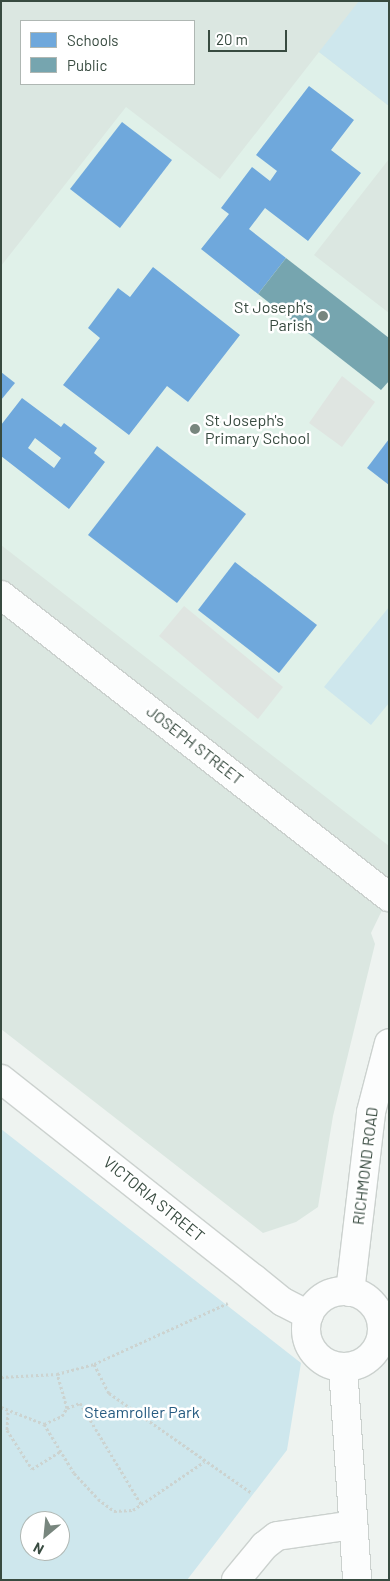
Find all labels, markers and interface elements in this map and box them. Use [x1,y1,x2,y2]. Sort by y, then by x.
legend [20,20,195,85]
scale bar [210,20,289,52]
text: 20 m [216,30,248,48]
text: Schools [67,31,119,49]
text: Public [67,56,107,74]
place label: St Joseph's Parish [234,297,313,335]
marker: St Joseph's Parish [317,310,329,322]
place label: St Joseph's Primary School [205,410,310,448]
marker: St Joseph's Primary School [189,423,201,435]
street label: JOSEPH STREET [143,701,247,789]
street label: RICHMOND ROAD [348,1106,382,1226]
street label: VICTORIA STREET [100,1152,208,1246]
park label: Steamroller Park [84,1402,200,1422]
north arrow [20,1511,70,1561]
text: N [30,1539,46,1558]

